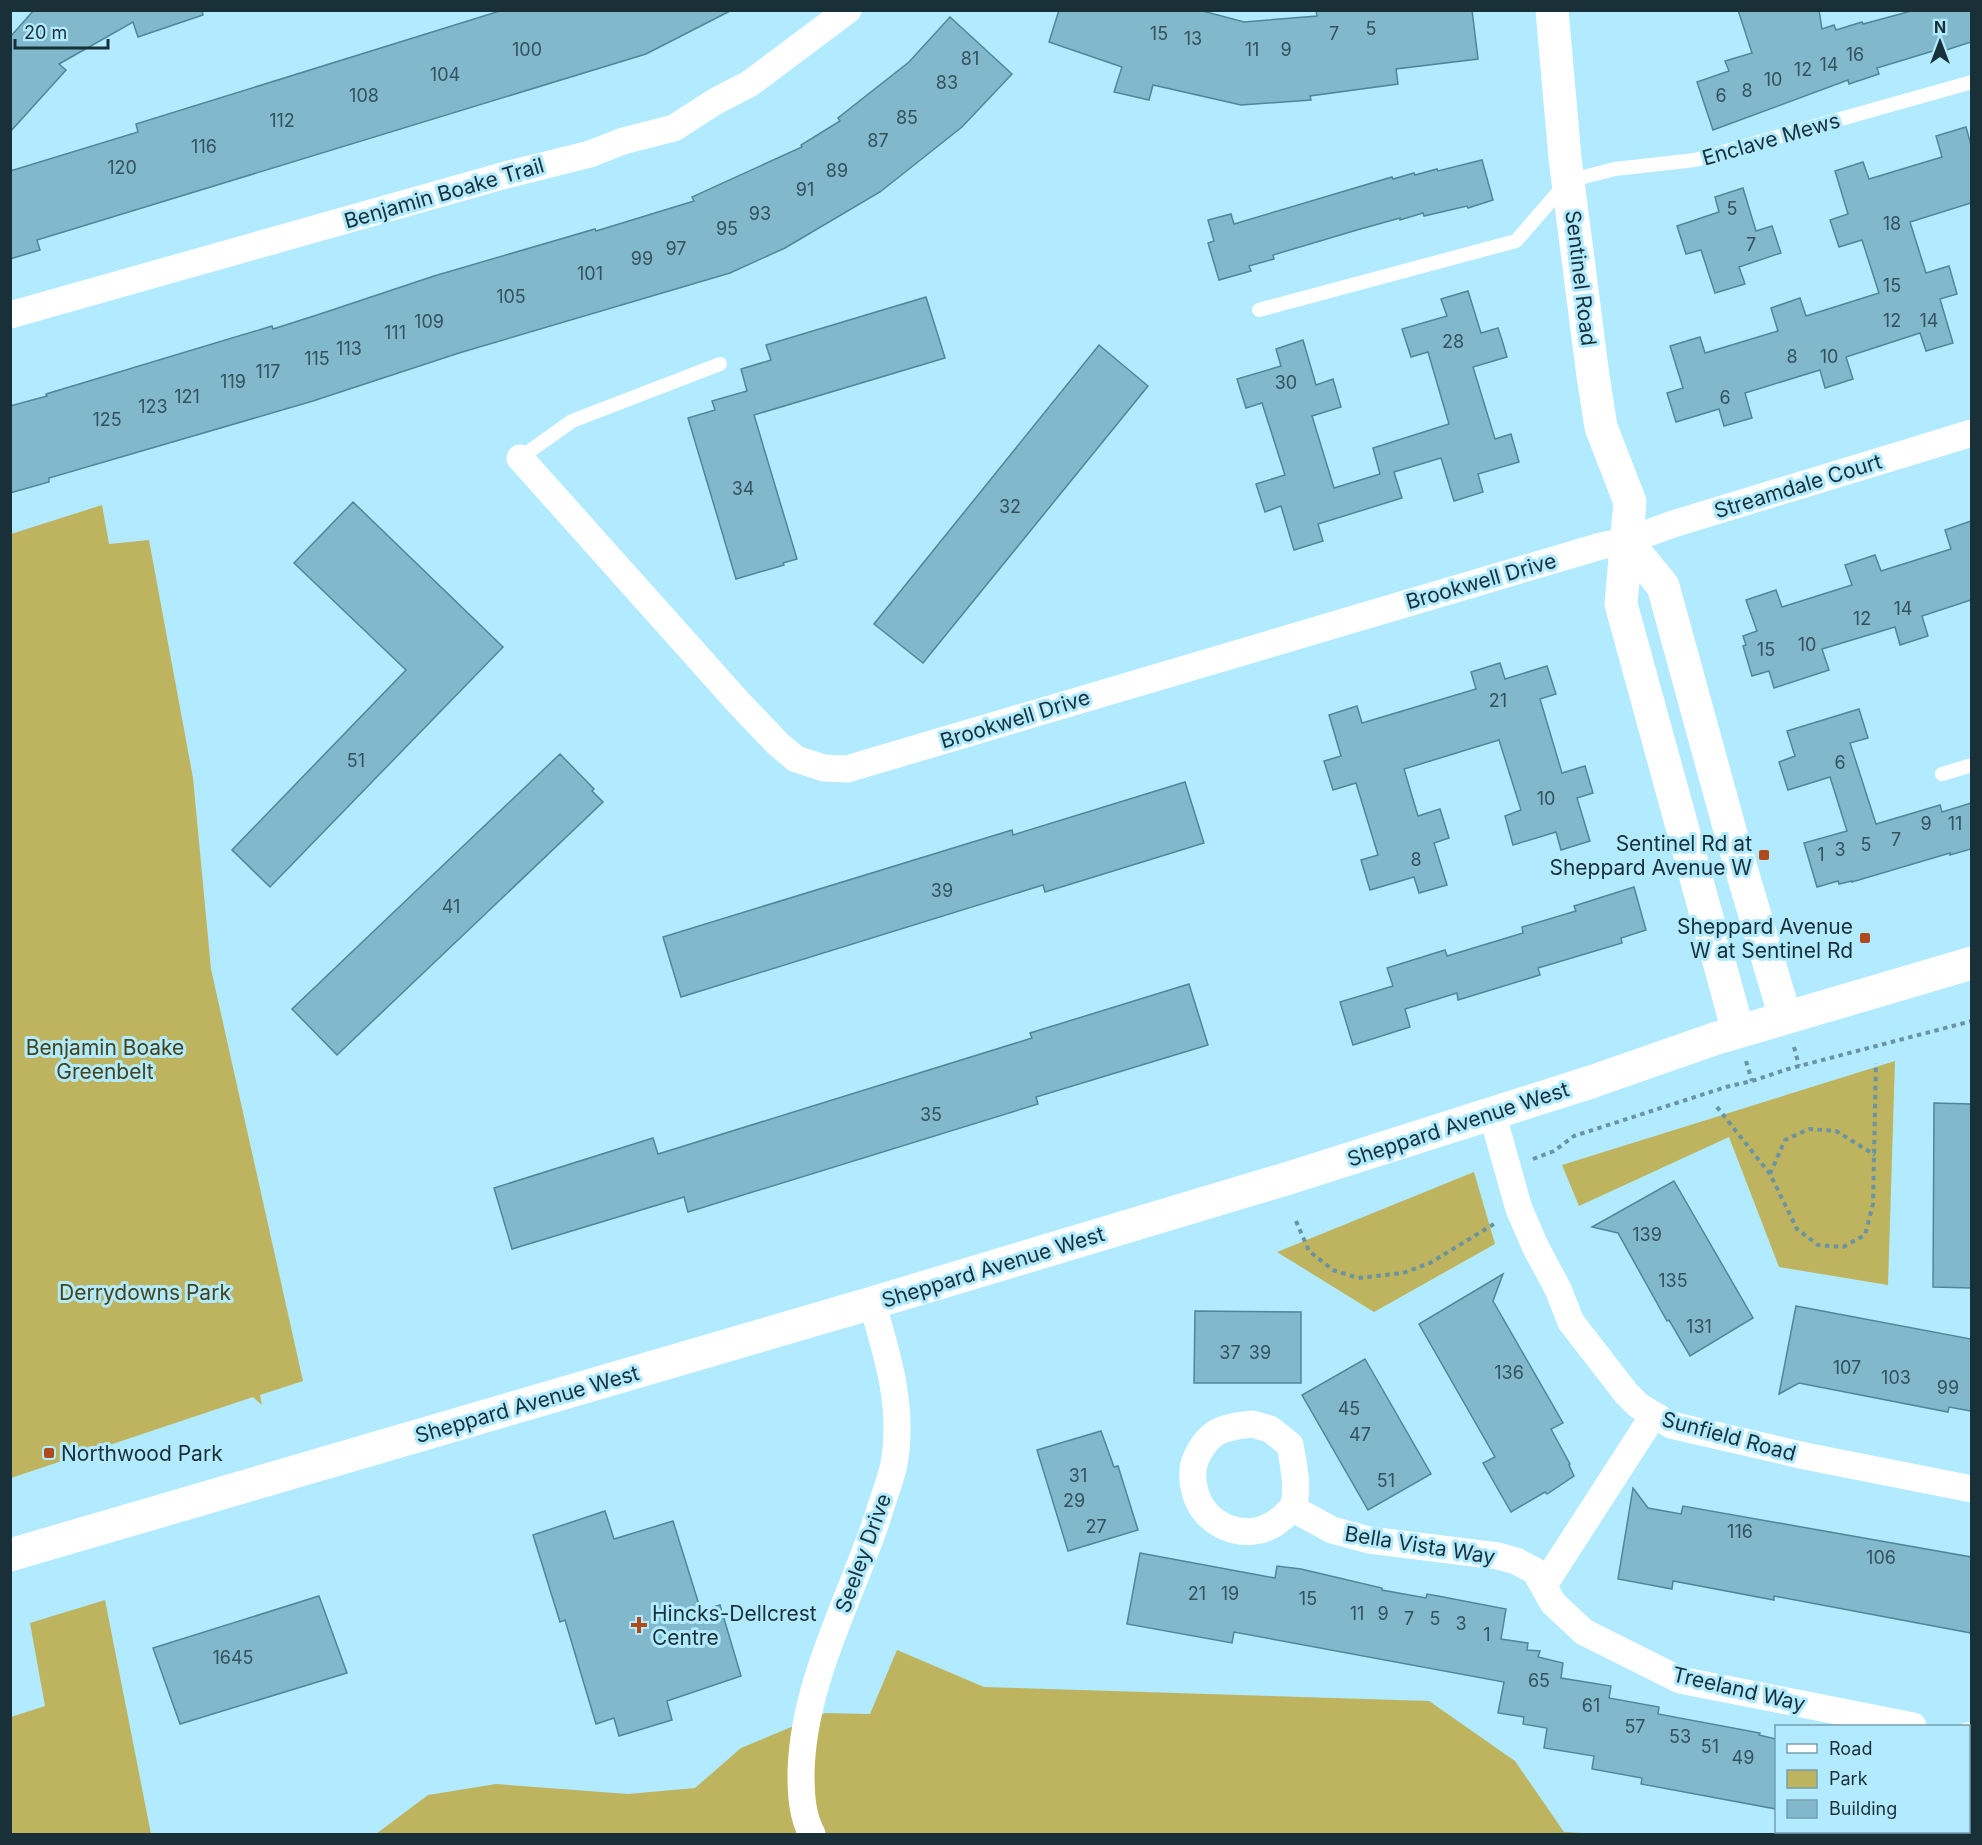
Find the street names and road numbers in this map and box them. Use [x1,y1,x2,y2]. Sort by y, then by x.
street label: Enclave Mews [1699,107,1843,171]
street label: Benjamin Boake Trail [341,152,547,234]
street label: Sentinel Road [1560,209,1602,347]
street label: Streamdale Court [1711,449,1885,523]
street label: Brookwell Drive [1403,548,1559,614]
street label: Brookwell Drive [937,684,1093,754]
street label: Sheppard Avenue West [1344,1076,1572,1172]
street label: Sheppard Avenue West [879,1221,1108,1313]
street label: Sheppard Avenue West [412,1360,642,1448]
street label: Sunfield Road [1659,1406,1799,1466]
street label: Seeley Drive [830,1490,896,1616]
street label: Bella Vista Way [1343,1521,1497,1569]
street label: Treeland Way [1670,1662,1808,1716]

